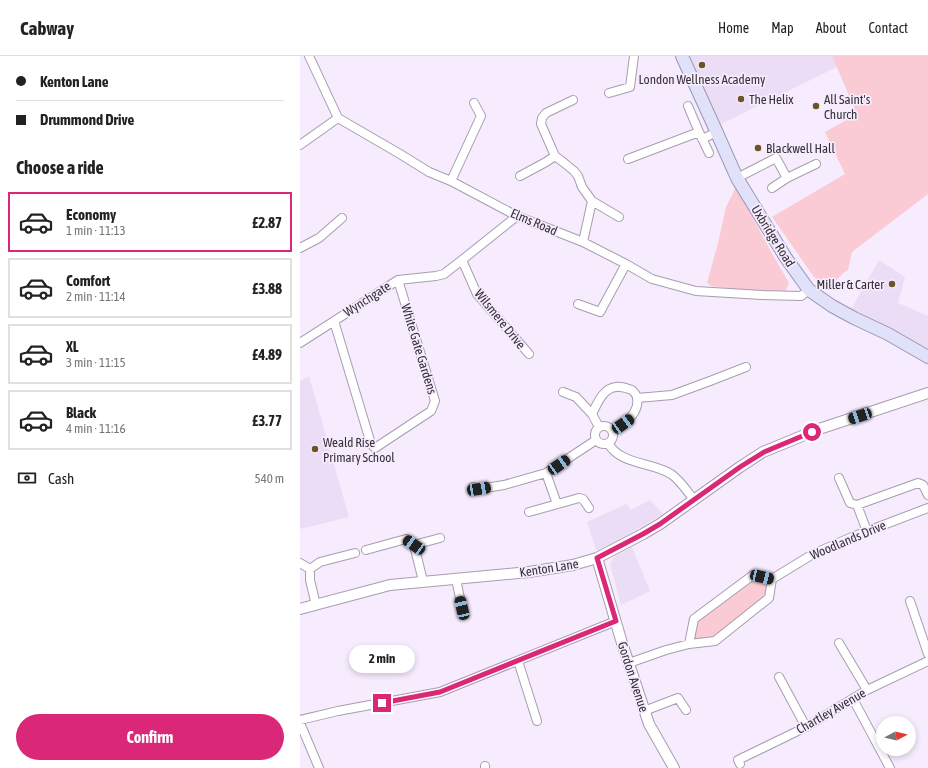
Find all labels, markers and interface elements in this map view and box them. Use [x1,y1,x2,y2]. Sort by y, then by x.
text: Cabway [20,17,74,39]
text: Home [718,20,749,36]
text: Map [771,20,794,36]
text: About [816,20,847,36]
text: Contact [869,20,908,36]
marker: London Wellness Academy [697,60,707,70]
place label: London Wellness Academy [639,72,766,87]
text: Kenton Lane [40,73,109,90]
place label: The Helix [749,92,794,107]
place label: All Saint's Church [824,92,871,122]
marker: The Helix [736,94,746,104]
marker: All Saint's Church [811,101,821,111]
text: Drummond Drive [40,111,134,128]
place label: Blackwell Hall [766,141,835,156]
marker: Blackwell Hall [753,143,763,153]
text: Choose a ride [16,157,104,178]
street label: Uxbridge Road [748,202,798,270]
icon: car [18,204,54,240]
street label: Elms Road [508,205,560,239]
text: Economy [66,206,116,223]
text: £2.87 [252,214,282,231]
text: 1 min · 11:13 [66,223,126,238]
icon: car [18,270,54,306]
text: Comfort [66,272,110,289]
place label: Miller & Carter [817,277,884,292]
street label: Wynchgate [341,278,393,320]
marker: Miller & Carter [887,279,897,289]
text: £3.88 [252,280,282,297]
street label: Wilsmere Drive [471,286,529,352]
text: 2 min · 11:14 [66,289,126,304]
street label: White Gate Gardens [398,302,440,397]
icon: car [18,336,54,372]
text: XL [66,338,79,355]
text: £4.89 [252,346,282,363]
text: 3 min · 11:15 [66,355,126,370]
icon: car [18,402,54,438]
text: Black [66,404,96,421]
car [847,407,873,425]
text: £3.77 [252,412,282,429]
car [610,412,636,436]
text: 4 min · 11:16 [66,421,126,436]
route start [803,423,821,441]
place label: Weald Rise Primary School [323,435,395,465]
marker: Weald Rise Primary School [310,444,320,454]
car [546,453,572,477]
icon: cash [16,467,38,489]
text: Cash [48,470,74,487]
text: 540 m [255,471,284,486]
car [466,481,492,497]
street label: Woodlands Drive [808,517,888,563]
car [401,533,427,557]
street label: Kenton Lane [518,556,580,580]
car [749,568,775,586]
car [453,595,471,621]
street label: Gordon Avenue [615,640,651,714]
callout: 2 min [349,645,415,673]
text: 2 min [369,651,395,666]
street label: Chartley Avenue [794,685,869,737]
route end [373,694,391,712]
button: Confirm [16,714,284,760]
north arrow [876,716,916,756]
map controls [876,716,916,756]

